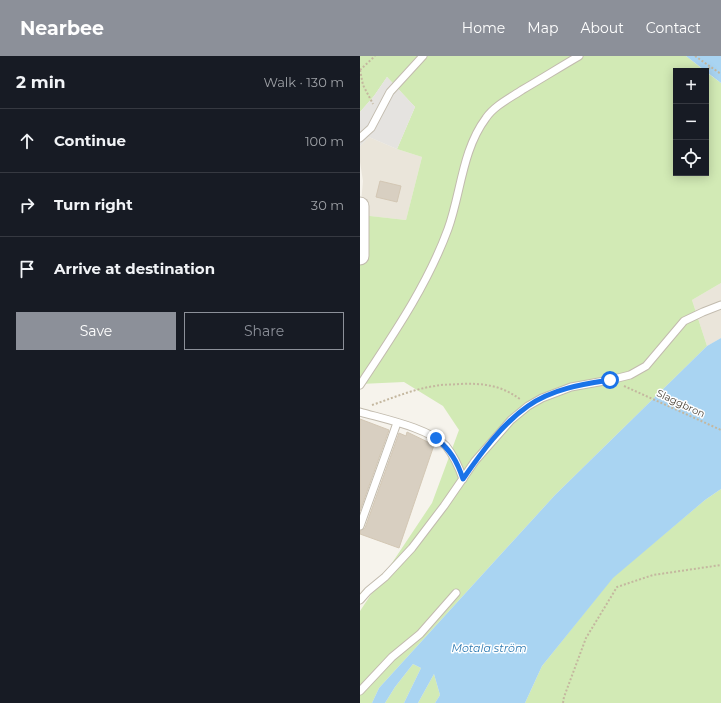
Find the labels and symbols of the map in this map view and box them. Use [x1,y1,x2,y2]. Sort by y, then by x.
route start [601,371,619,389]
street label: Slaggbron [654,387,707,420]
route end [427,429,445,447]
water label: Motala ström [451,641,527,655]

